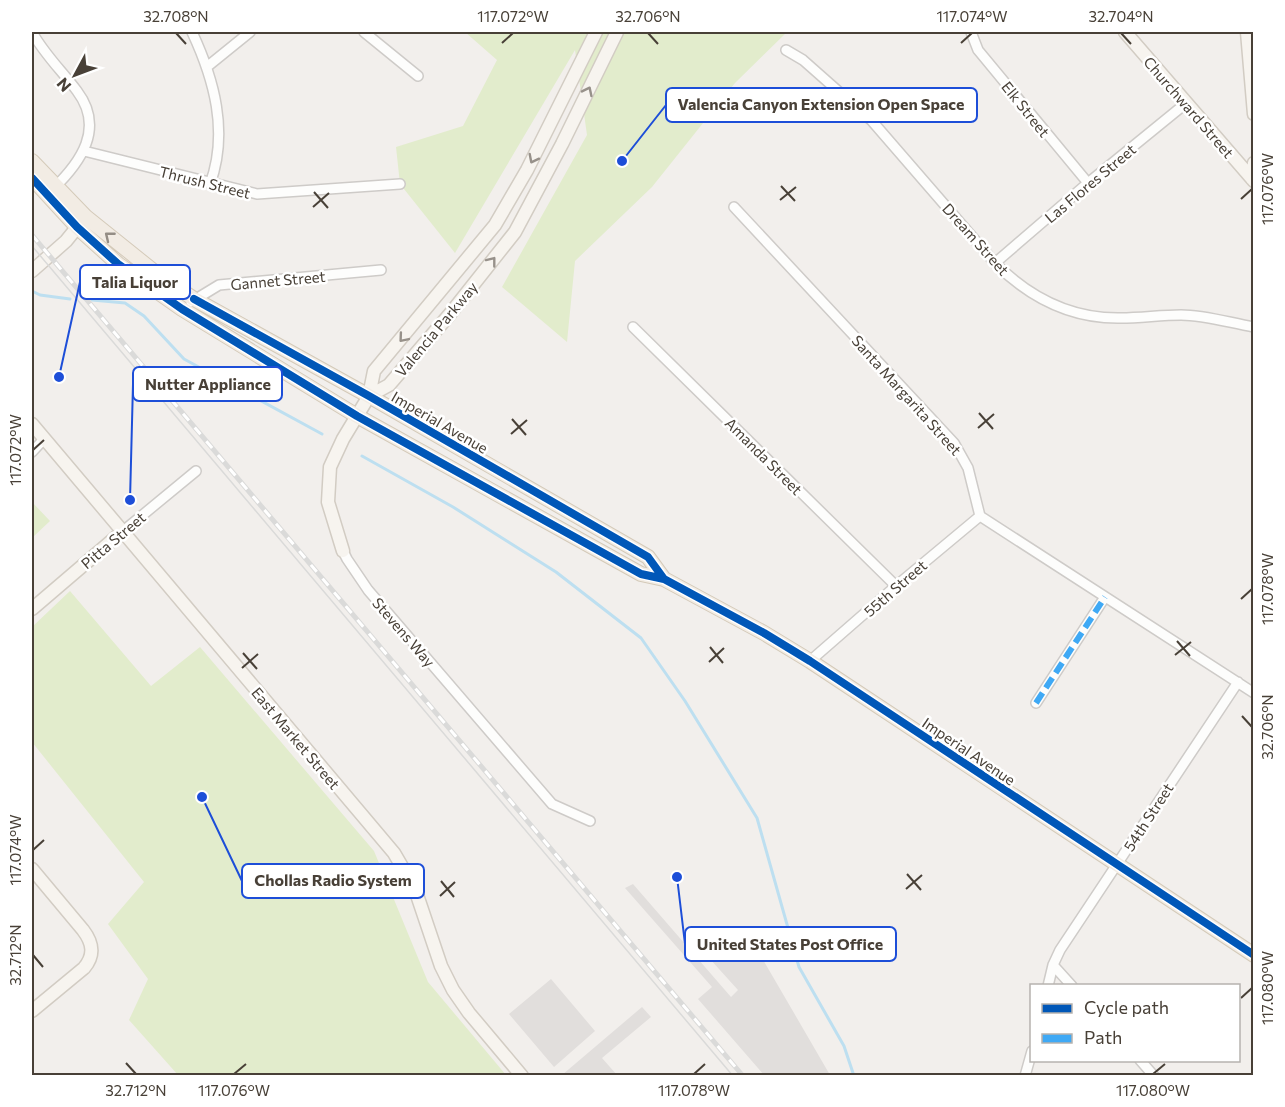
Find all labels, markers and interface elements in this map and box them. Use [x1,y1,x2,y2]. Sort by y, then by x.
text: 32.708°N [143,7,209,25]
text: 117.072°W [477,7,549,25]
text: 32.706°N [615,7,681,25]
text: 117.074°W [936,7,1008,25]
text: 32.704°N [1088,7,1154,25]
north arrow [45,45,105,105]
street label: Churchward Street [1140,53,1238,161]
text: N [52,74,74,96]
street label: Elk Street [998,78,1054,140]
one-way arrow [581,87,592,98]
callout: Valencia Canyon Extension Open Space [666,88,977,122]
text: Valencia Canyon Extension Open Space [677,94,965,113]
street label: Las Flores Street [1041,140,1139,226]
one-way arrow [528,153,540,164]
text: 117.076°W [1258,153,1276,225]
street label: Thrush Street [158,162,252,202]
street label: Dream Street [939,199,1013,279]
one-way arrow [105,232,116,243]
one-way arrow [485,256,496,267]
callout: Talia Liquor [80,265,190,299]
street label: Gannet Street [230,267,326,293]
text: Talia Liquor [92,272,179,291]
street label: Valencia Parkway [391,278,481,380]
one-way arrow [399,331,410,342]
street label: Santa Margarita Street [848,331,966,459]
callout: Nutter Appliance [133,367,282,401]
text: Nutter Appliance [145,374,271,393]
street label: Imperial Avenue [389,387,492,457]
text: 117.072°W [6,414,24,486]
street label: Amanda Street [722,414,806,498]
street label: Pitta Street [77,508,149,572]
text: 117.078°W [1258,553,1276,625]
street label: 55th Street [860,556,930,620]
street label: Stevens Way [369,594,439,671]
street label: East Market Street [248,683,344,793]
text: 32.706°N [1258,694,1276,760]
street label: Imperial Avenue [919,713,1019,789]
street label: 54th Street [1119,780,1177,854]
text: 117.074°W [6,814,24,886]
callout: Chollas Radio System [242,864,424,898]
text: Chollas Radio System [254,870,412,889]
text: 32.712°N [6,924,24,986]
callout: United States Post Office [685,927,896,961]
text: United States Post Office [697,934,883,953]
text: 117.080°W [1258,951,1276,1025]
legend [1030,984,1240,1062]
text: Cycle path [1084,996,1169,1018]
text: Path [1084,1026,1122,1048]
text: 32.712°N [105,1081,167,1099]
text: 117.076°W [198,1081,270,1099]
text: 117.078°W [658,1081,730,1099]
text: 117.080°W [1116,1081,1190,1099]

